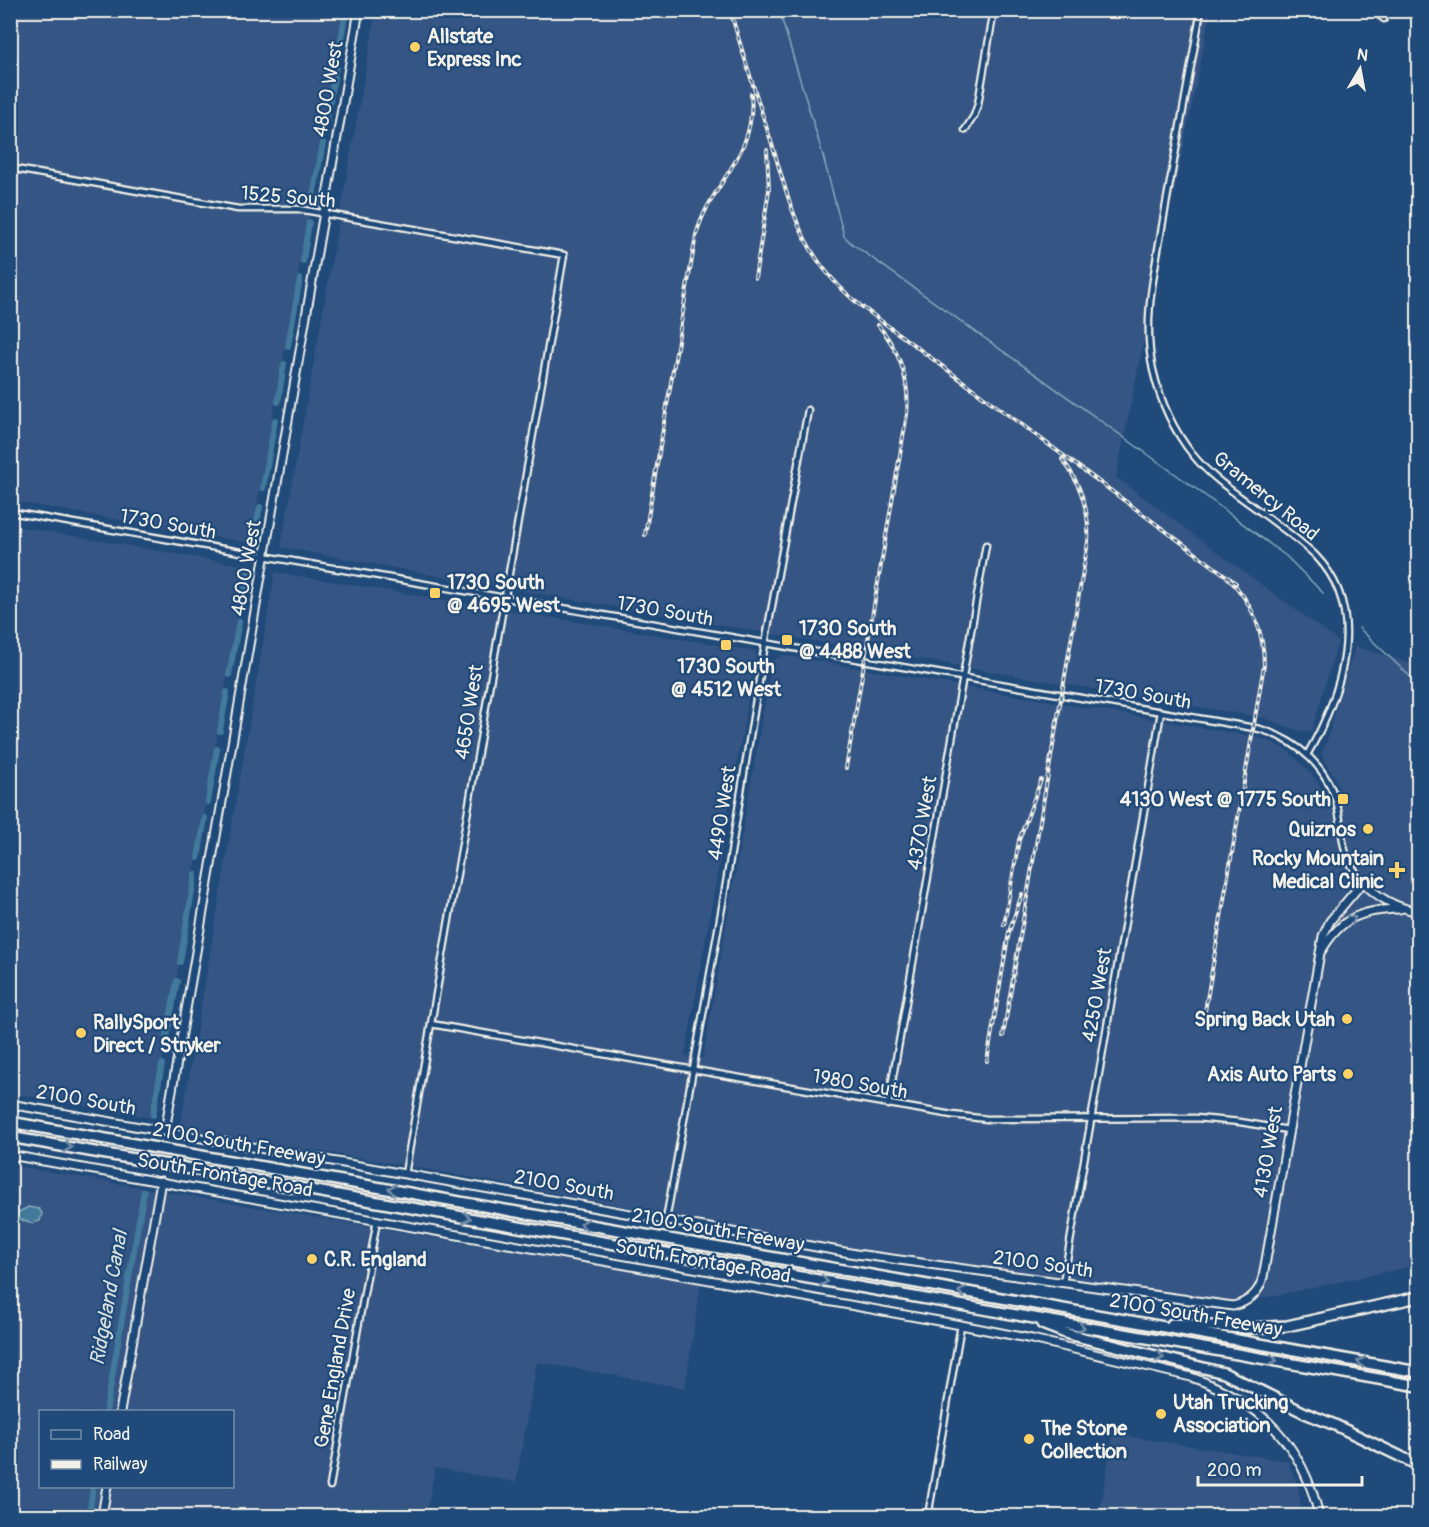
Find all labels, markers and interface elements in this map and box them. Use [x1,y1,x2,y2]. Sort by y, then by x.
place label: Allstate Express Inc [427,24,522,72]
street label: 4800 West [307,38,349,139]
north arrow [1330,39,1390,99]
marker: Allstate Express Inc [408,40,422,54]
text: N [1355,44,1370,66]
street label: 1525 South [240,180,336,214]
street label: Gramercy Road [1208,446,1324,546]
street label: 1730 South [118,503,218,545]
street label: 4800 West [225,517,267,618]
place label: 1730 South @ 4695 West [447,570,561,618]
marker: 1730 South @ 4695 West [428,586,442,600]
street label: 1730 South [615,590,715,632]
place label: 1730 South @ 4488 West [799,616,912,664]
marker: 1730 South @ 4488 West [780,633,794,647]
marker: 1730 South @ 4512 West [719,638,733,652]
place label: 1730 South @ 4512 West [671,654,782,702]
street label: 4650 West [449,662,489,761]
street label: 1730 South [1093,673,1193,715]
street label: 4490 West [702,763,742,862]
street label: 4370 West [901,773,943,872]
place label: 4130 West @ 1775 South [1120,787,1331,812]
marker: 4130 West @ 1775 South [1336,792,1350,806]
place label: Quiznos [1288,817,1356,842]
marker: Quiznos [1361,822,1375,836]
place label: Rocky Mountain Medical Clinic [1252,846,1384,894]
marker: Rocky Mountain Medical Clinic [1388,861,1406,879]
one-way arrow [1346,915,1356,926]
street label: 4250 West [1076,945,1118,1044]
place label: Spring Back Utah [1194,1007,1335,1032]
place label: RallySport Direct / Stryker [93,1010,221,1058]
marker: Spring Back Utah [1340,1012,1354,1026]
marker: RallySport Direct / Stryker [74,1026,88,1040]
place label: Axis Auto Parts [1207,1062,1336,1087]
street label: 1980 South [811,1063,909,1105]
marker: Axis Auto Parts [1341,1067,1355,1081]
street label: 2100 South [34,1079,138,1121]
street label: 4130 West [1248,1103,1289,1200]
street label: 2100 South Freeway [151,1117,328,1172]
one-way arrow [63,1140,73,1153]
street label: South Frontage Road [135,1147,315,1203]
street label: 2100 South [512,1164,616,1206]
one-way arrow [388,1183,398,1196]
street label: 2100 South Freeway [630,1203,807,1258]
one-way arrow [462,1211,472,1224]
one-way arrow [579,1218,589,1231]
water label: Ridgeland Canal [84,1226,134,1368]
street label: South Frontage Road [613,1233,793,1289]
street label: 2100 South [991,1245,1095,1283]
place label: C.R. England [324,1247,427,1272]
marker: C.R. England [305,1252,319,1266]
one-way arrow [819,1274,829,1287]
street label: Gene England Drive [309,1286,361,1450]
one-way arrow [957,1286,967,1299]
street label: 2100 South Freeway [1108,1288,1285,1343]
one-way arrow [1076,1320,1085,1332]
one-way arrow [1154,1349,1164,1362]
one-way arrow [1268,1353,1278,1366]
one-way arrow [1356,1356,1366,1369]
place label: Utah Trucking Association [1173,1390,1288,1438]
marker: Utah Trucking Association [1154,1407,1168,1421]
legend [39,1410,234,1488]
place label: The Stone Collection [1040,1416,1128,1464]
text: Road [93,1423,130,1446]
marker: The Stone Collection [1022,1432,1036,1446]
scale bar [1198,1449,1362,1487]
text: Railway [93,1453,148,1476]
text: 200 m [1207,1459,1262,1482]

